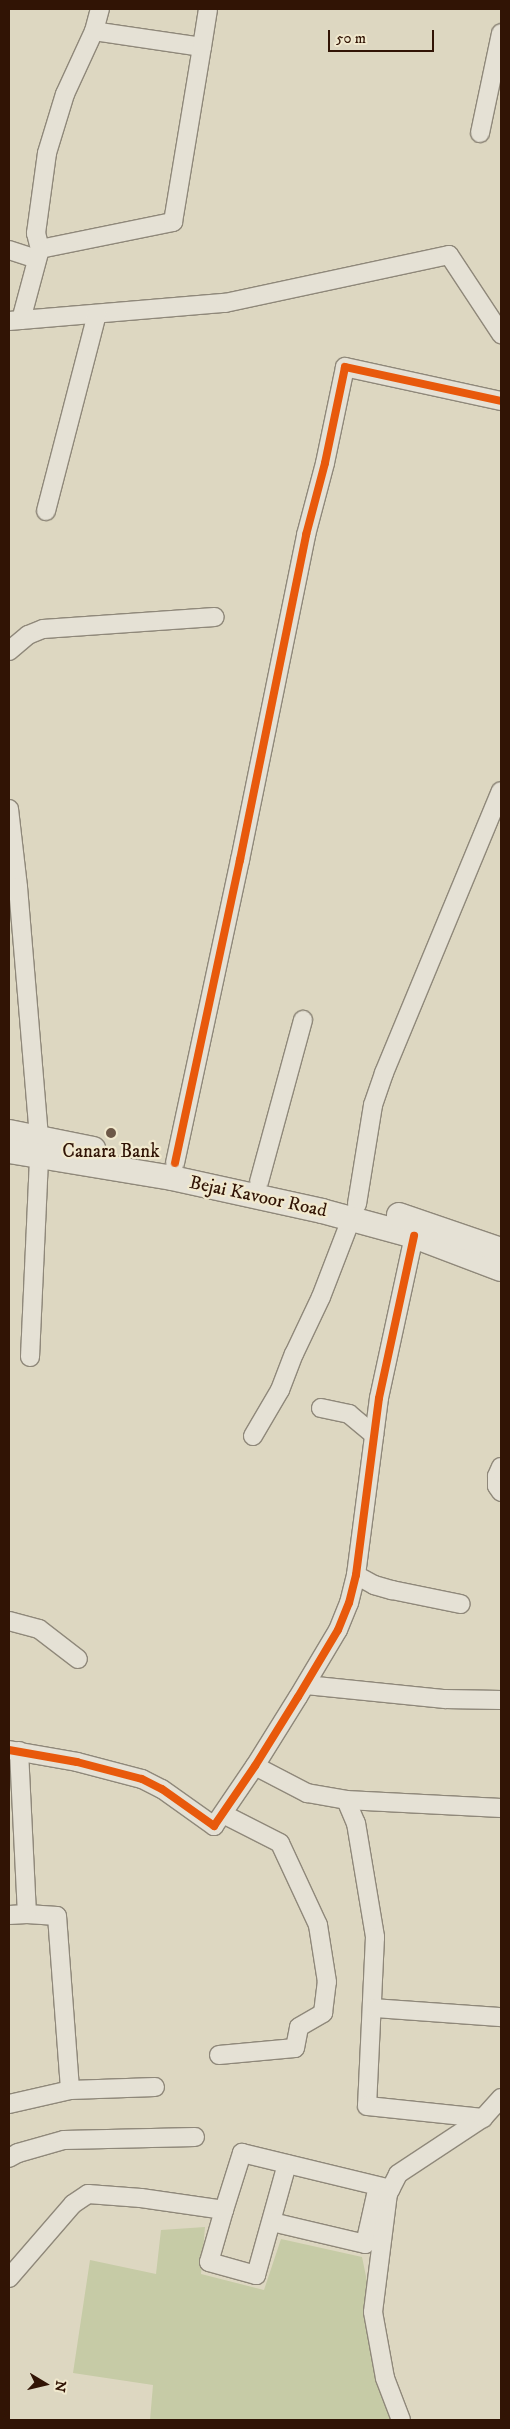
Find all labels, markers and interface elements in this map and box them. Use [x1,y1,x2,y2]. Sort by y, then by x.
scale bar [330,20,436,52]
text: 50 m [336,29,366,48]
marker: Canara Bank [105,1127,117,1139]
place label: Canara Bank [62,1141,160,1163]
street label: Bejai Kavoor Road [187,1171,329,1223]
north arrow [20,2359,70,2409]
text: N [50,2379,70,2393]

